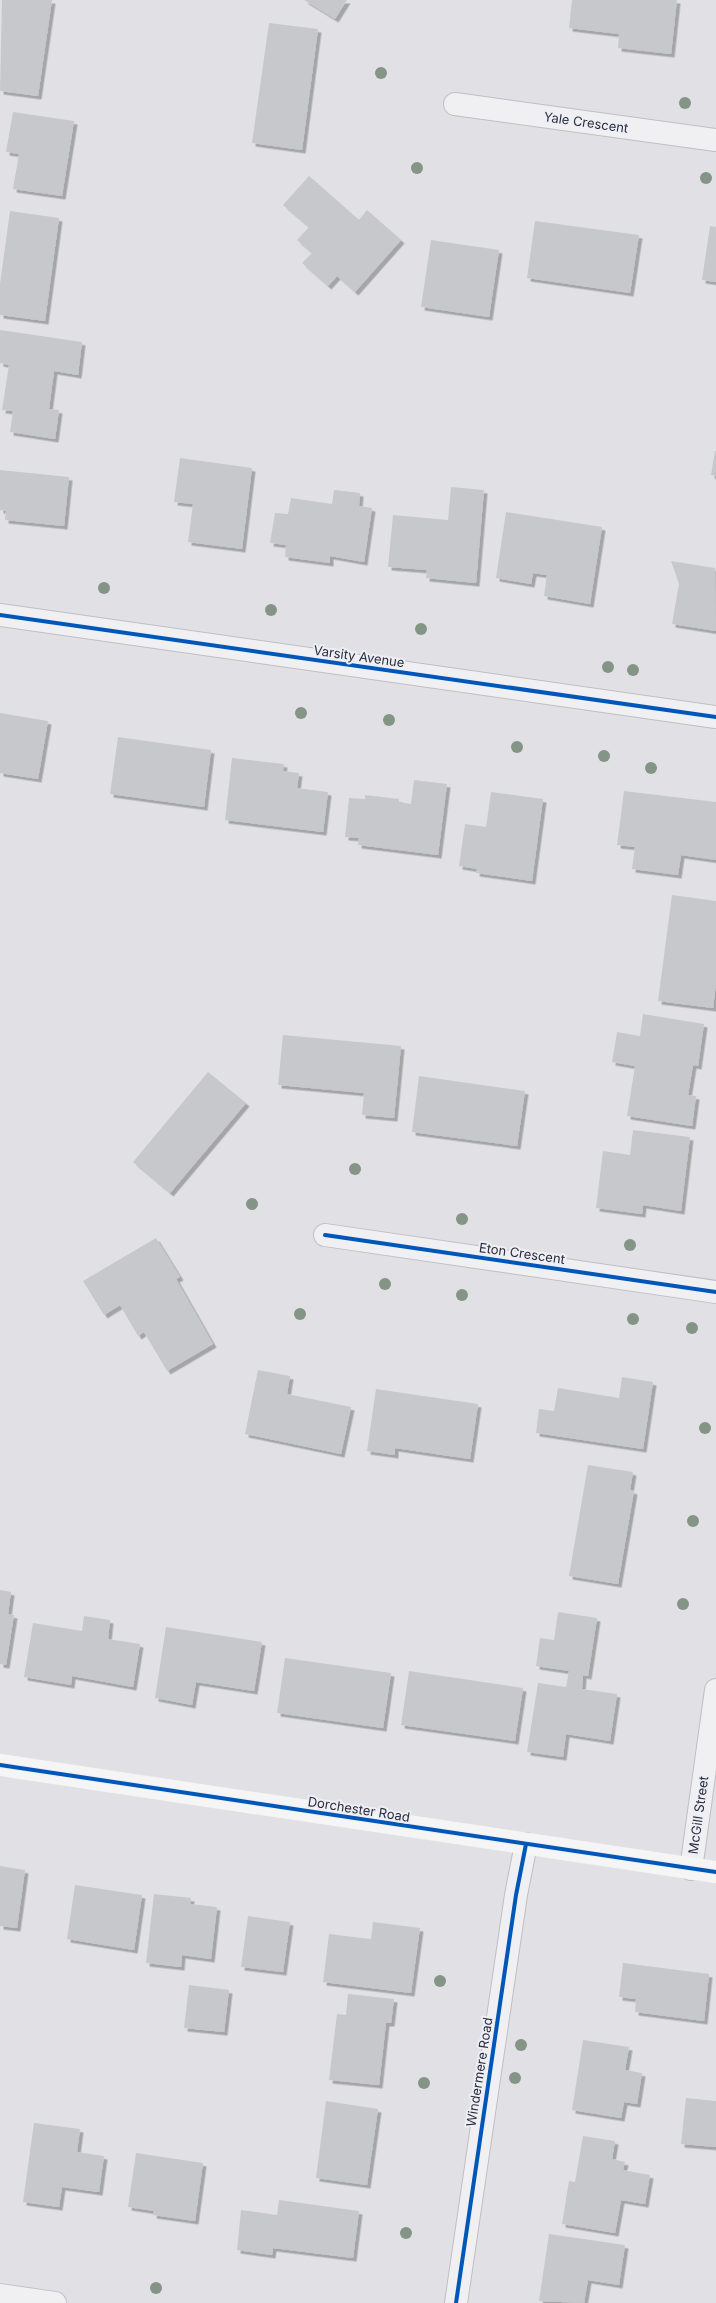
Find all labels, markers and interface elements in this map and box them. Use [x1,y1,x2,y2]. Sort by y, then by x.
street label: Yale Crescent [543,108,629,136]
street label: Varsity Avenue [313,642,405,670]
street label: Eton Crescent [478,1239,566,1267]
street label: McGill Street [685,1775,711,1855]
street label: Dorchester Road [307,1793,411,1825]
street label: Windermere Road [462,2016,496,2128]

